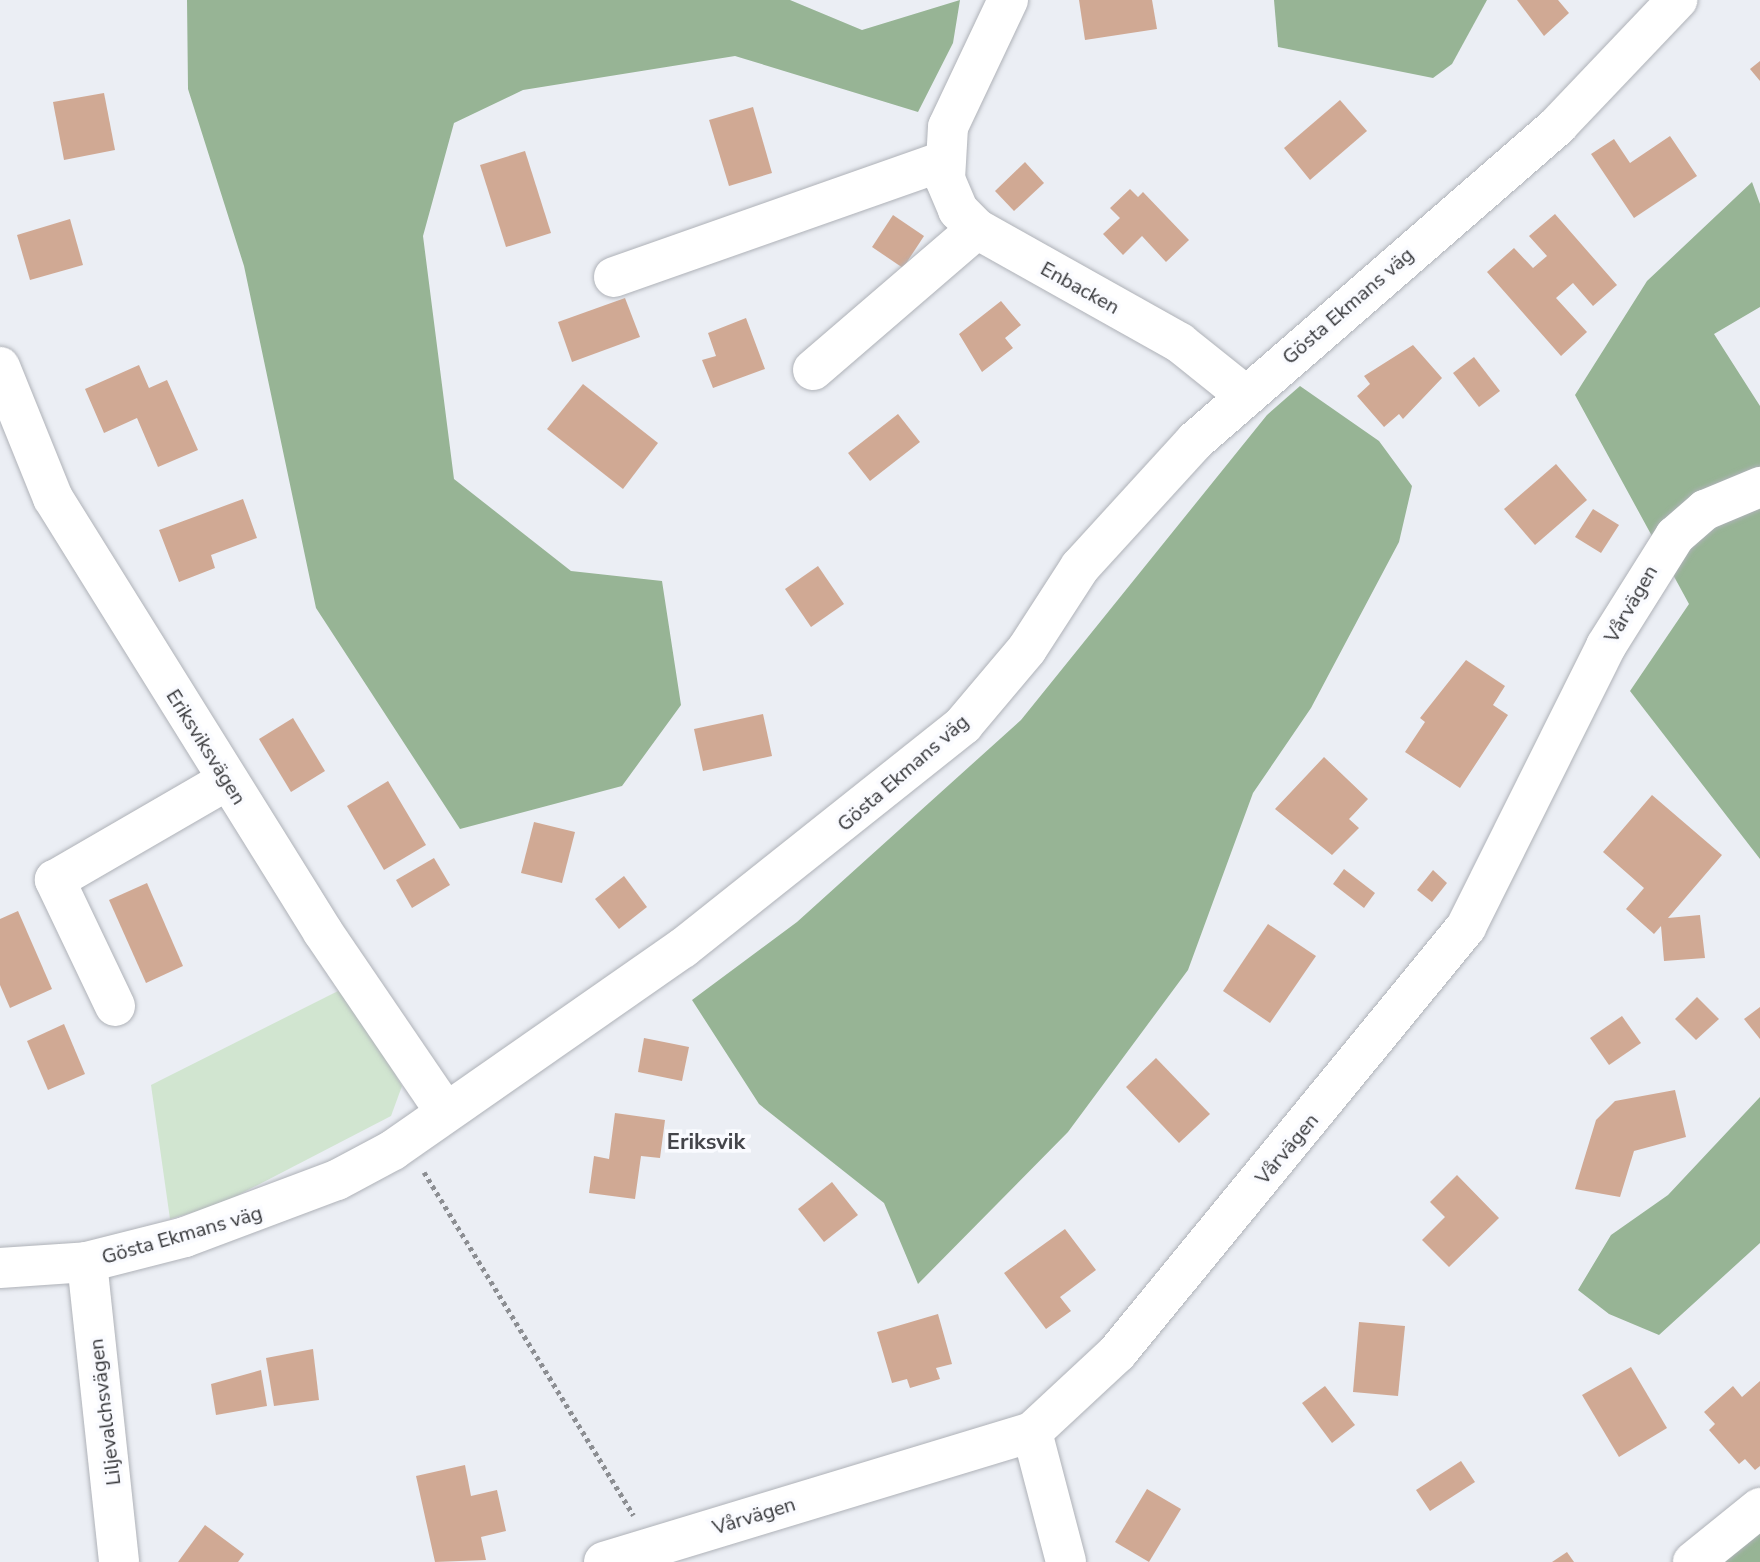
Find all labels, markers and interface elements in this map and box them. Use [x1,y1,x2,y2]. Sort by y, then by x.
street label: Gösta Ekmans väg [1278,243,1418,369]
street label: Enbacken [1036,257,1124,319]
street label: Vårvägen [1599,561,1663,647]
street label: Eriksviksvägen [161,685,251,809]
street label: Gösta Ekmans väg [833,710,973,836]
street label: Vårvägen [1250,1109,1324,1189]
district label: Eriksvik [667,1130,745,1156]
street label: Gösta Ekmans väg [99,1201,265,1269]
street label: Liljevalchsvägen [84,1337,126,1487]
street label: Vårvägen [710,1492,798,1540]

